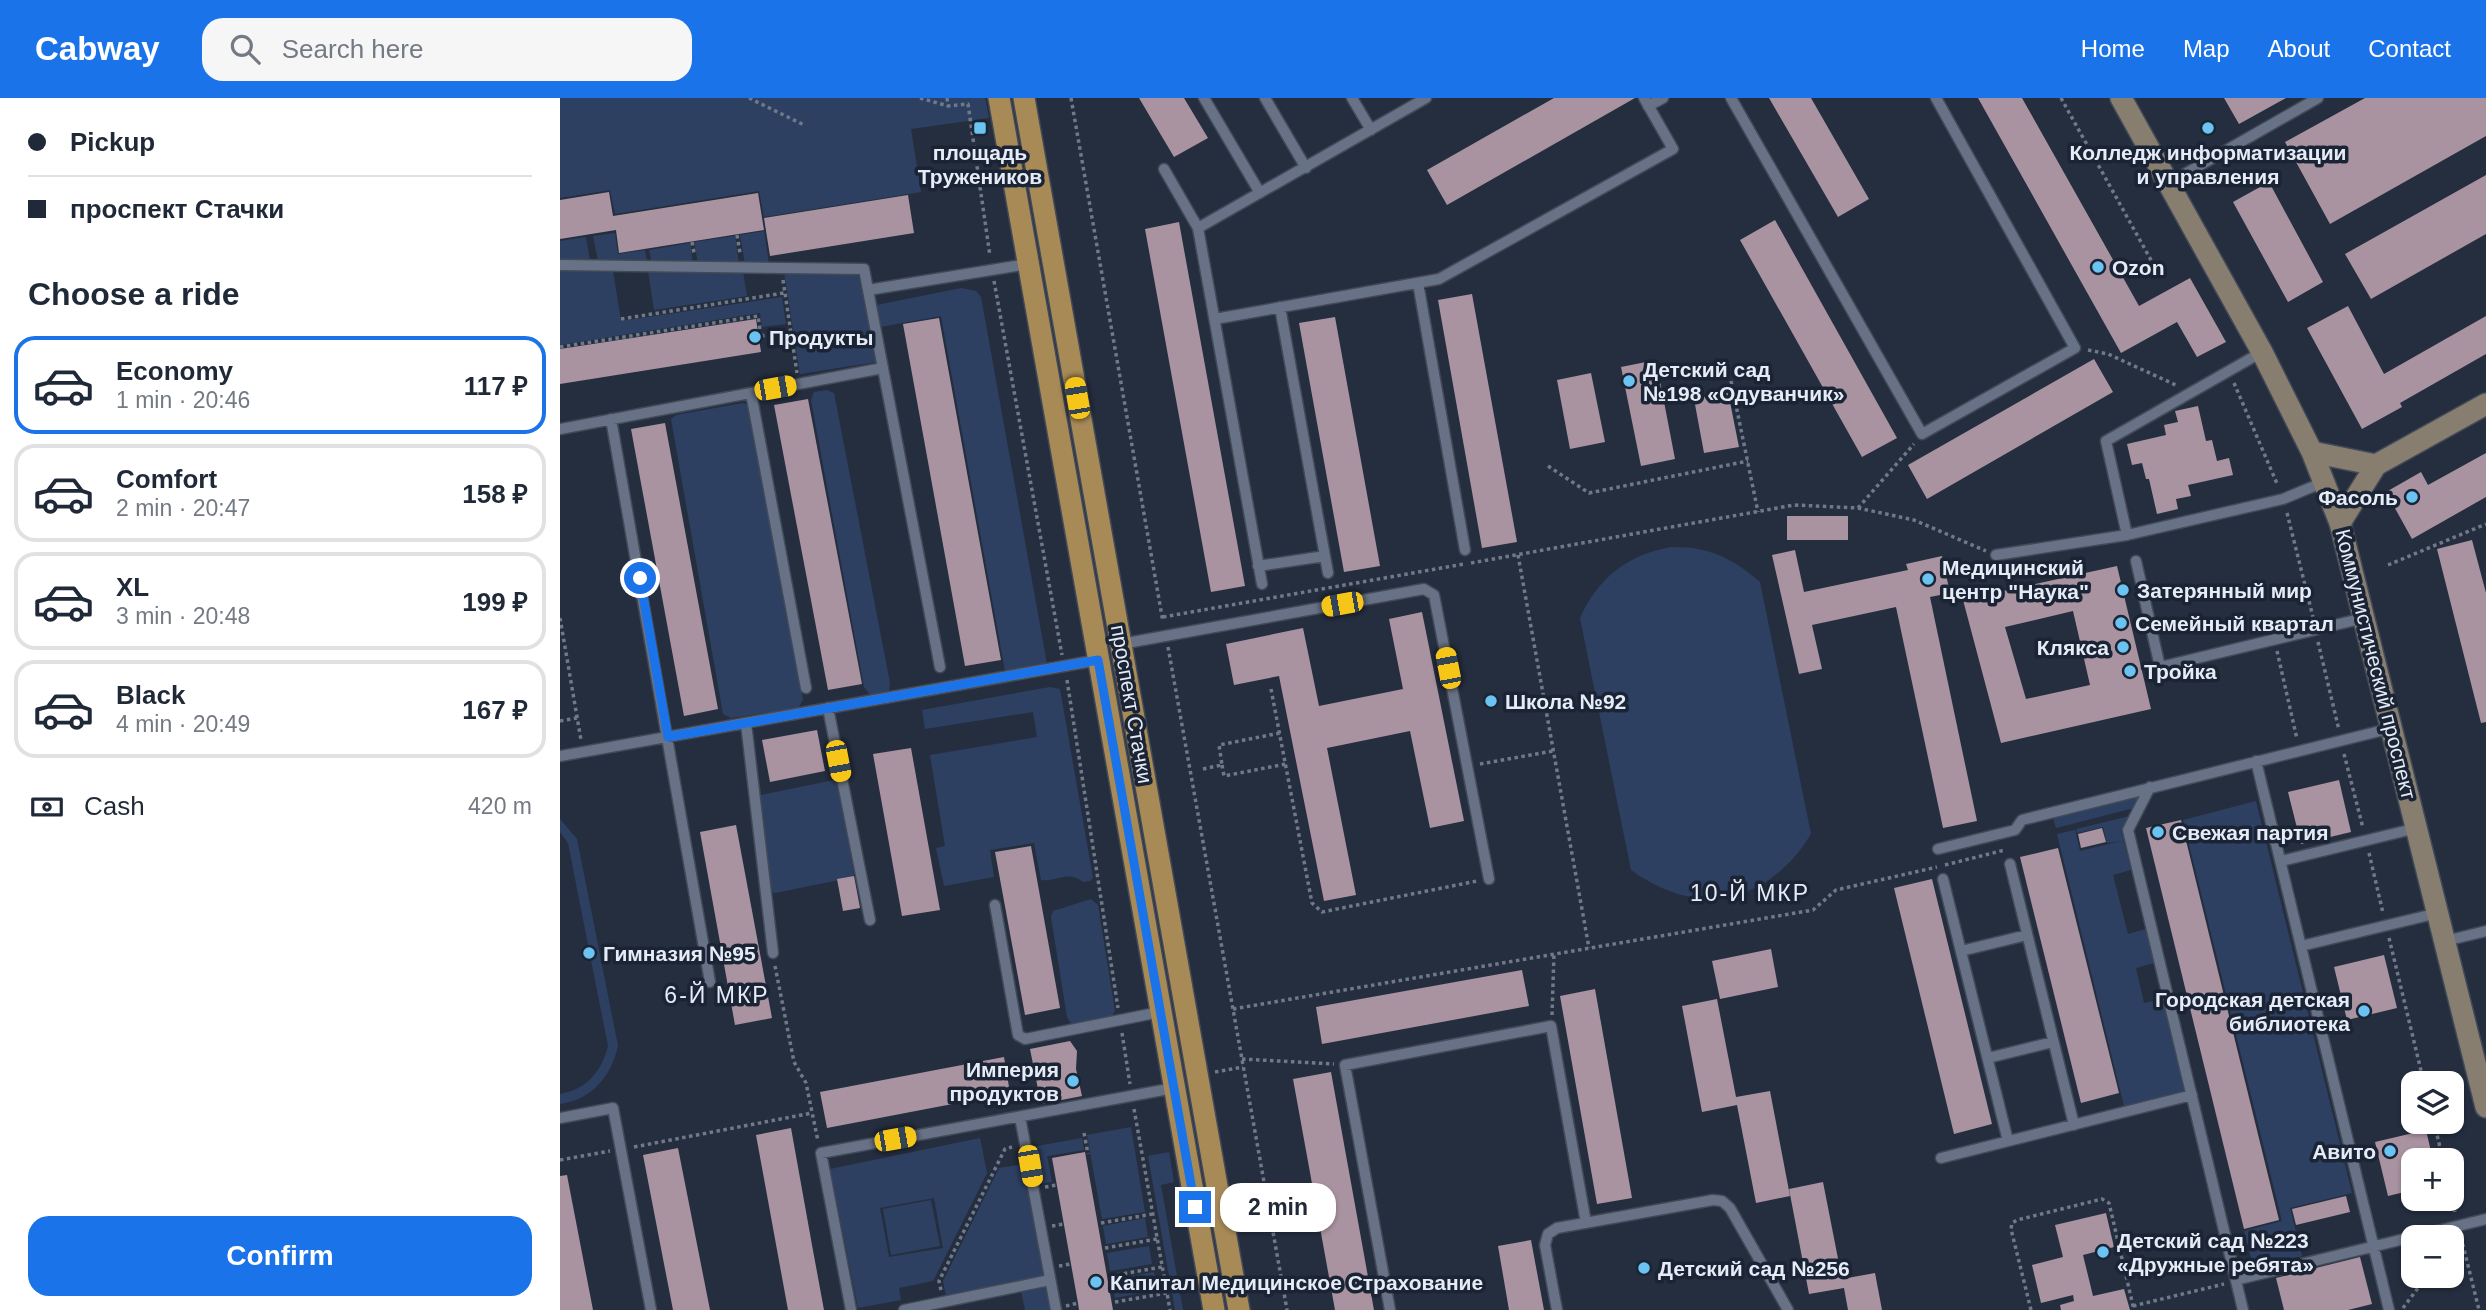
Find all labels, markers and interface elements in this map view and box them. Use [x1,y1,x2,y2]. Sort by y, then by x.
search box [202,18,692,81]
text: Cabway [35,30,160,67]
icon: search [226,30,264,68]
text: Search here [282,34,423,64]
text: Home [2081,35,2145,62]
text: Map [2183,35,2230,62]
text: About [2268,35,2330,62]
text: Contact [2368,35,2451,62]
marker: площадь Тружеников [972,120,988,136]
marker: Колледж информатизации и управления [2200,120,2216,136]
text: Pickup [70,127,155,157]
place label: площадь Тружеников [918,141,1042,188]
place label: Колледж информатизации и управления [2069,141,2347,188]
text: проспект Стачки [70,194,284,224]
place label: Ozon [2112,256,2165,279]
marker: Ozon [2090,259,2106,275]
text: Choose a ride [28,276,240,312]
place label: Продукты [769,326,873,349]
marker: Продукты [747,329,763,345]
icon: car [32,354,95,417]
text: Economy [116,356,233,386]
place label: Детский сад №198 «Одуванчик» [1643,358,1844,405]
text: 117 ₽ [464,371,528,401]
marker: Детский сад №198 «Одуванчик» [1621,373,1637,389]
car [753,374,798,402]
car [1064,375,1091,421]
text: 1 min · 20:46 [116,387,250,413]
icon: car [32,462,95,525]
text: Comfort [116,464,217,494]
text: 158 ₽ [462,479,528,509]
place label: Фасоль [2318,486,2398,509]
marker: Фасоль [2404,489,2420,505]
text: 2 min · 20:47 [116,495,250,521]
street label: Коммунистический проспект [2331,527,2421,802]
place label: Медицинский центр "Наука" [1942,556,2089,603]
route start [624,562,656,594]
icon: car [32,570,95,633]
marker: Медицинский центр "Наука" [1920,571,1936,587]
text: XL [116,572,149,602]
place label: Затерянный мир [2137,579,2312,602]
marker: Затерянный мир [2115,582,2131,598]
text: 199 ₽ [462,587,528,617]
car [1320,590,1365,618]
text: 3 min · 20:48 [116,603,250,629]
place label: Семейный квартал [2135,612,2334,635]
marker: Семейный квартал [2113,615,2129,631]
street label: проспект Стачки [1107,623,1157,785]
place label: Клякса [2037,636,2109,659]
marker: Клякса [2115,639,2131,655]
car [1434,645,1463,691]
place label: Тройка [2144,660,2217,683]
marker: Тройка [2122,663,2138,679]
icon: car [32,678,95,741]
text: Black [116,680,185,710]
place label: Школа №92 [1505,690,1626,713]
marker: Школа №92 [1483,693,1499,709]
text: 167 ₽ [462,695,528,725]
text: 4 min · 20:49 [116,711,250,737]
car [824,738,853,784]
icon: cash [28,788,66,826]
text: Cash [84,791,145,821]
text: 420 m [468,793,532,819]
place label: Свежая партия [2172,821,2328,844]
marker: Свежая партия [2150,824,2166,840]
district label: 10-Й МКР [1690,879,1810,906]
place label: Гимназия №95 [603,942,756,965]
marker: Гимназия №95 [581,945,597,961]
district label: 6-Й МКР [664,981,770,1008]
place label: Городская детская библиотека [2155,988,2350,1035]
marker: Городская детская библиотека [2356,1003,2372,1019]
place label: Империя продуктов [949,1058,1059,1105]
map controls [2401,1071,2464,1288]
button: layers [2401,1071,2464,1134]
marker: Империя продуктов [1065,1073,1081,1089]
car [873,1125,918,1153]
place label: Авито [2312,1140,2376,1163]
car [1017,1143,1044,1189]
marker: Авито [2382,1143,2398,1159]
button: + [2401,1148,2464,1211]
callout: 2 min [1220,1182,1335,1232]
route end [1179,1191,1211,1223]
text: 2 min [1248,1194,1308,1220]
button: Confirm [28,1216,532,1296]
button: − [2401,1225,2464,1288]
place label: Детский сад №223 «Дружные ребята» [2117,1229,2314,1276]
marker: Детский сад №223 «Дружные ребята» [2095,1244,2111,1260]
place label: Детский сад №256 [1658,1257,1850,1280]
marker: Детский сад №256 [1636,1260,1652,1276]
place label: Капитал Медицинское Страхование [1110,1271,1483,1294]
marker: Капитал Медицинское Страхование [1088,1274,1104,1290]

